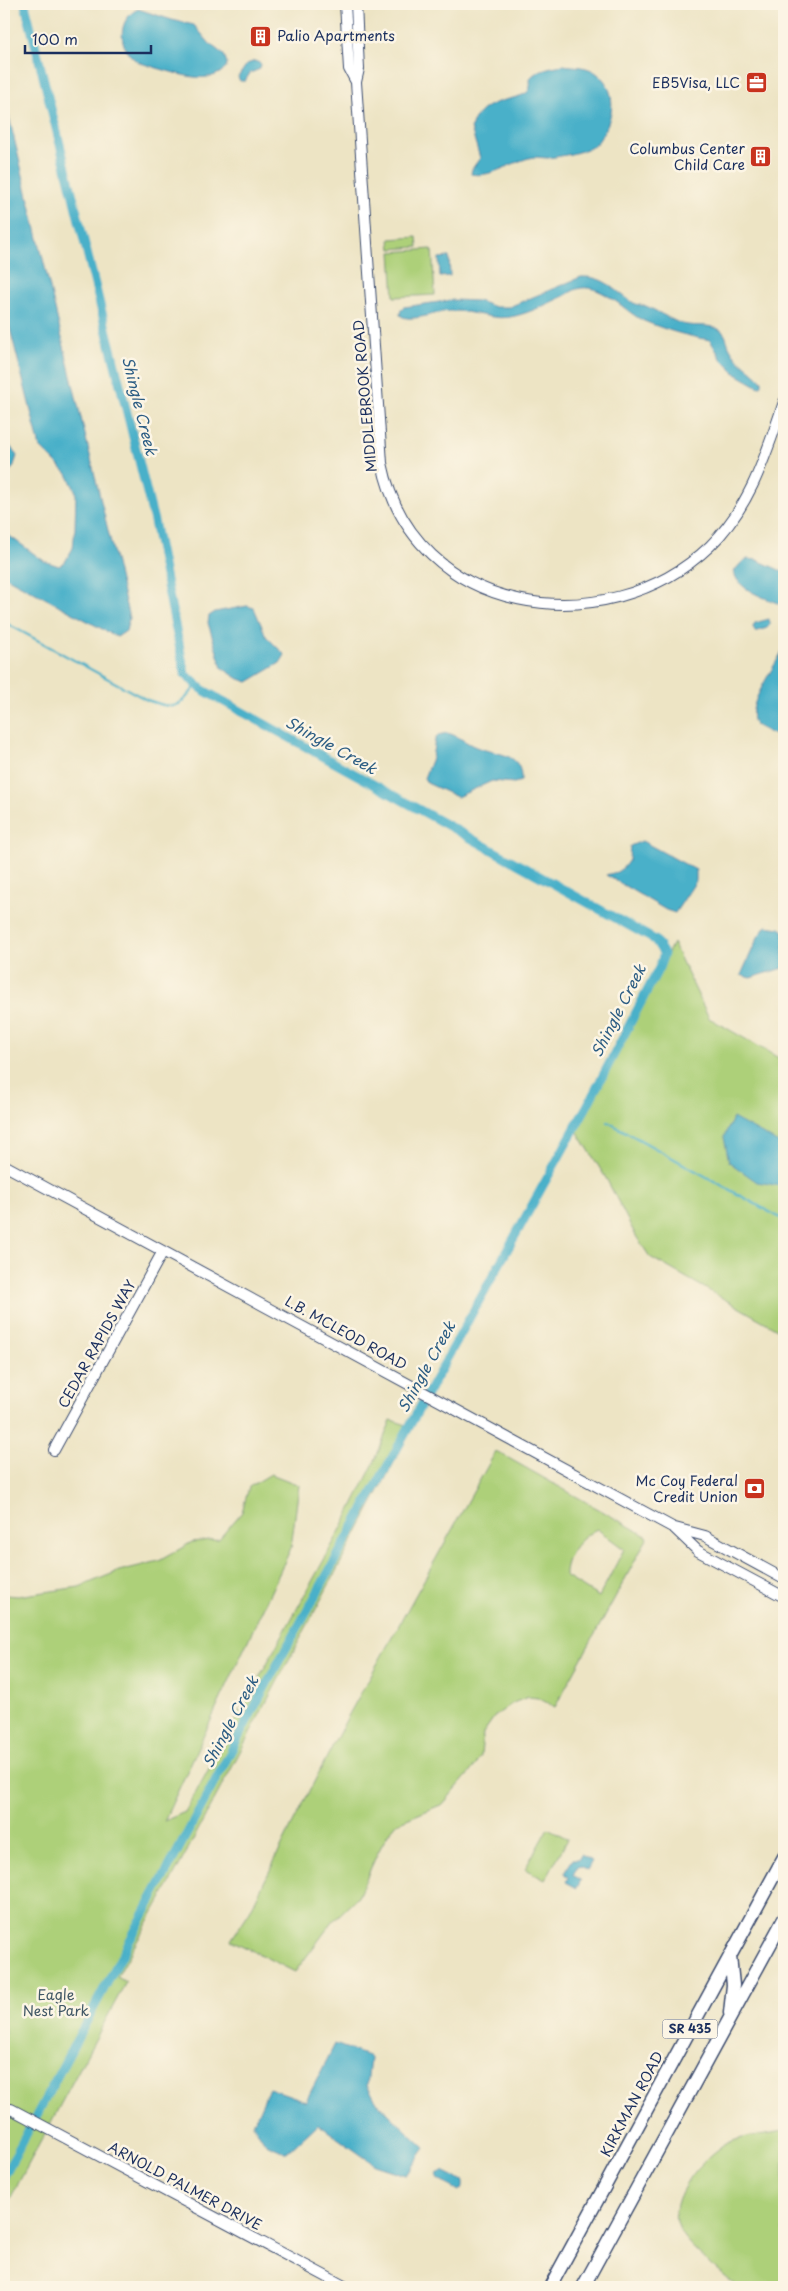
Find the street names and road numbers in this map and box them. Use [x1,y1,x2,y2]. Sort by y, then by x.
street label: MIDDLEBROOK ROAD [347,319,382,473]
street label: CEDAR RAPIDS WAY [52,1275,141,1412]
street label: L.B. MCLEOD ROAD [281,1290,411,1375]
road number: SR 435 [662,2020,718,2038]
street label: KIRKMAN ROAD [595,2047,668,2160]
street label: ARNOLD PALMER DRIVE [105,2136,266,2235]

